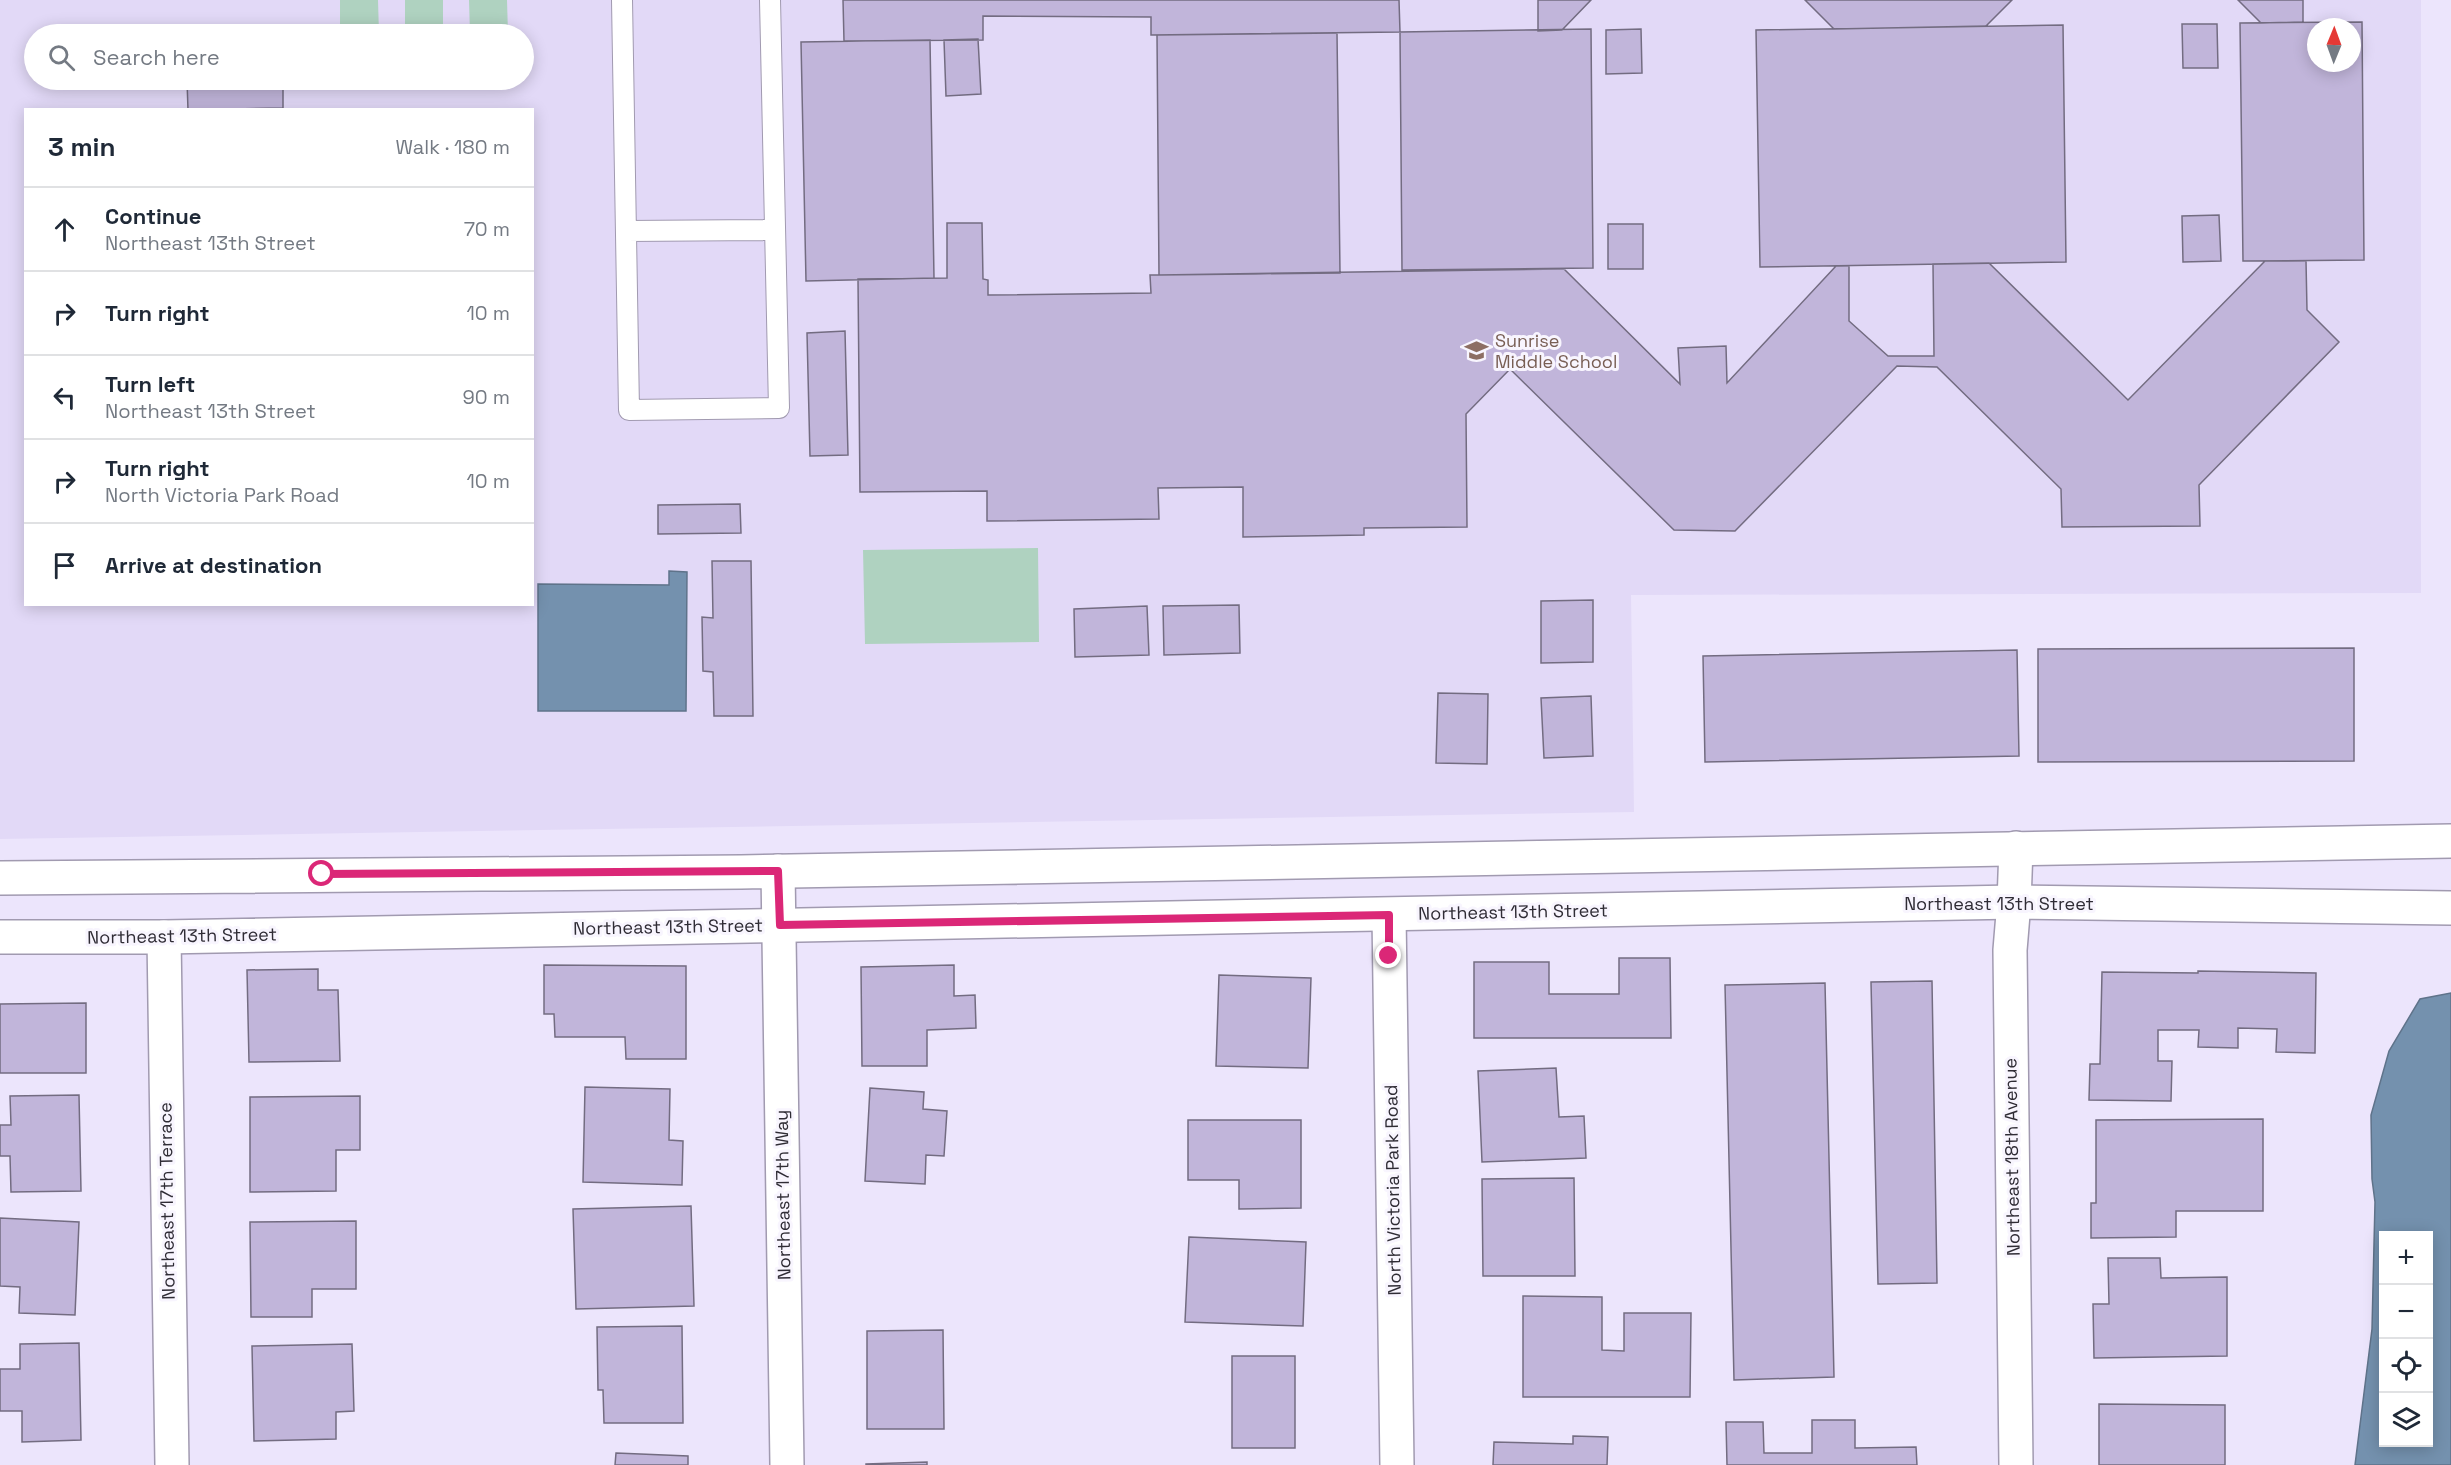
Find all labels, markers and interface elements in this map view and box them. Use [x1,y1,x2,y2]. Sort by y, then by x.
north arrow [2307,18,2361,72]
search box [24,24,534,90]
icon: search [45,41,78,74]
text: Search here [93,43,220,71]
text: 3 min [48,130,116,164]
text: Walk · 180 m [396,134,510,160]
text: Continue [105,202,201,230]
icon: ahead [48,213,81,246]
text: 70 m [464,216,510,242]
text: Northeast 13th Street [105,230,316,256]
icon: right [48,297,81,330]
text: Turn right [105,299,210,327]
text: 10 m [466,300,510,326]
place label: Sunrise Middle School [1495,329,1617,373]
school or university icon: Sunrise Middle School [1464,338,1490,364]
text: Turn left [105,370,195,398]
icon: left [48,381,81,414]
text: 90 m [463,384,510,410]
text: Northeast 13th Street [105,398,316,424]
text: Turn right [105,454,210,482]
icon: right [48,465,81,498]
text: 10 m [466,468,510,494]
text: North Victoria Park Road [105,482,339,508]
icon: arrive [48,549,81,582]
text: Arrive at destination [105,551,322,579]
route start [308,860,334,886]
street label: Northeast 13th Street [1904,892,2094,915]
street label: Northeast 13th Street [1418,898,1608,925]
street label: Northeast 13th Street [573,913,763,940]
street label: Northeast 13th Street [87,922,277,949]
route end [1375,942,1401,968]
street label: Northeast 18th Avenue [1998,1058,2025,1256]
street label: North Victoria Park Road [1379,1084,1406,1296]
street label: Northeast 17th Terrace [153,1102,180,1300]
street label: Northeast 17th Way [770,1110,795,1280]
map controls [2379,1231,2433,1447]
button: + [2379,1231,2433,1285]
button: − [2379,1285,2433,1339]
button: locate [2379,1339,2433,1393]
button: layers [2379,1393,2433,1447]

